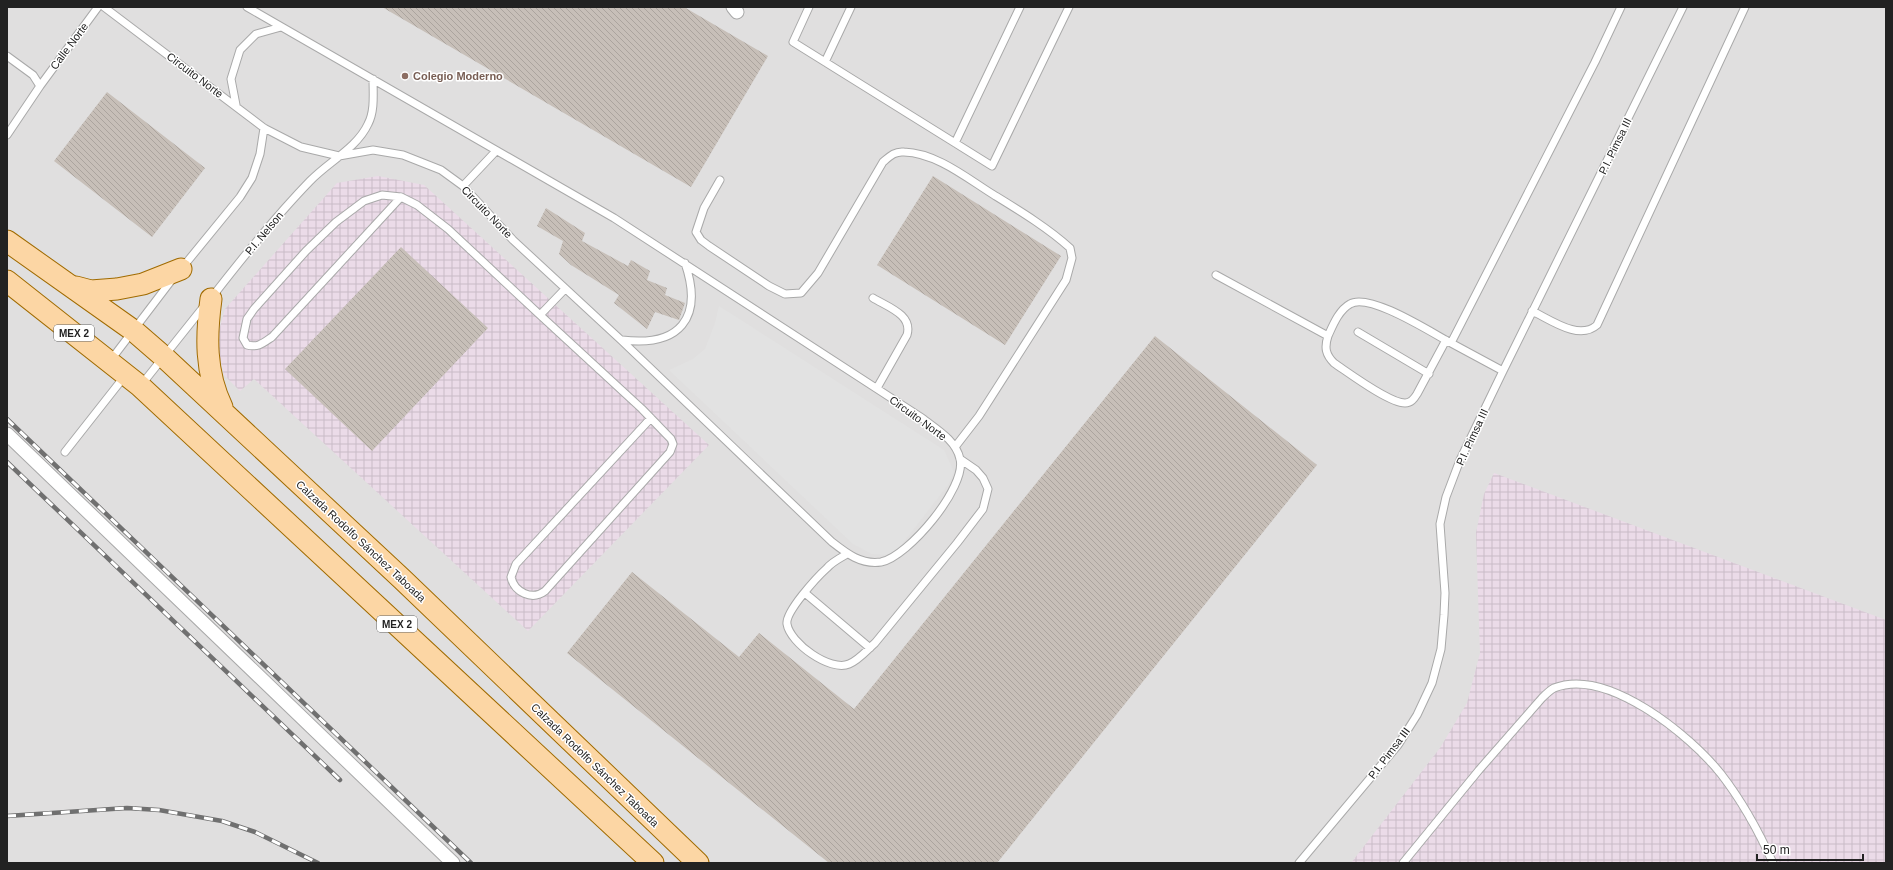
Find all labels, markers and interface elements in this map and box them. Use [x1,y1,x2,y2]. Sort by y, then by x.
street label: Calle Norte [48,20,90,72]
street label: Circuito Norte [165,50,225,100]
place label: Colegio Moderno [413,70,503,82]
marker: Colegio Moderno [400,71,410,81]
street label: P.I. Pimsa III [1596,116,1634,176]
street label: Circuito Norte [459,184,515,240]
street label: P.I. Nelson [243,209,285,257]
road number: MEX 2 [54,325,94,341]
street label: Circuito Norte [887,393,949,443]
street label: P.I. Pimsa III [1454,407,1490,467]
street label: Calzada Rodolfo Sánchez Taboada [294,478,429,605]
road number: MEX 2 [377,616,417,632]
street label: Calzada Rodolfo Sánchez Taboada [529,701,662,830]
street label: P.I. Pimsa III [1366,725,1412,781]
scale bar [1757,836,1863,862]
text: 50 m [1763,843,1790,857]

